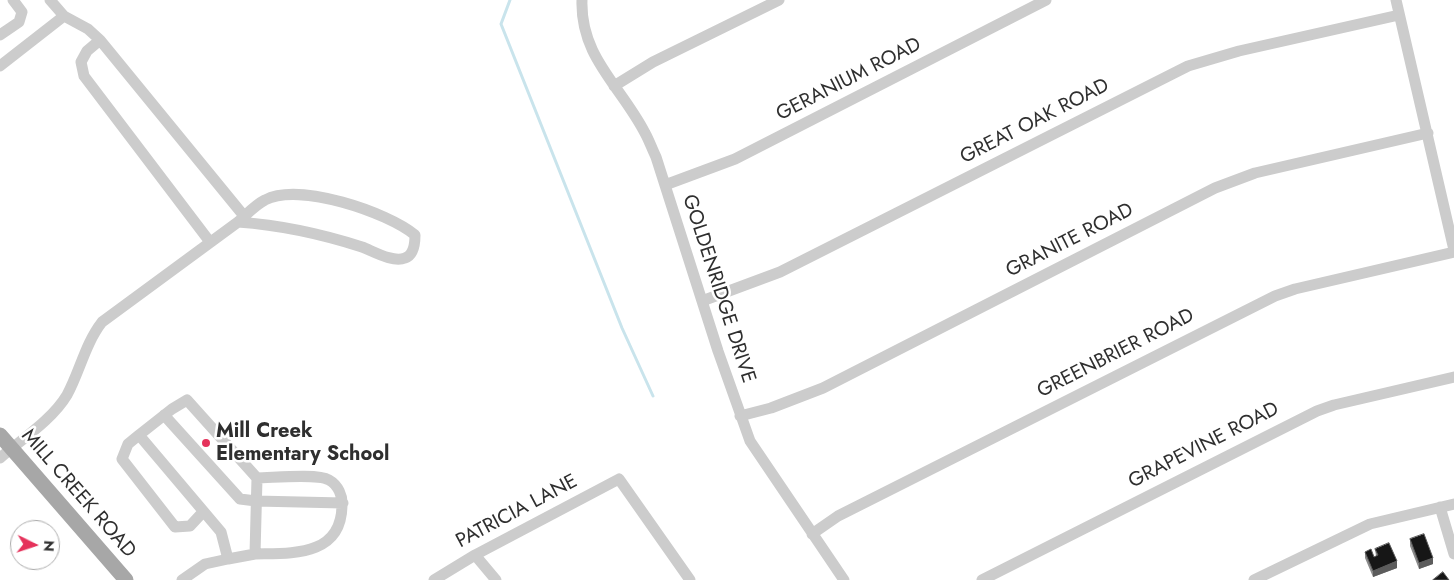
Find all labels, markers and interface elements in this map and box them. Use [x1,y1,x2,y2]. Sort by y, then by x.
street label: GERANIUM ROAD [773,33,925,127]
street label: GREAT OAK ROAD [957,74,1113,170]
street label: GOLDENRIDGE DRIVE [676,192,760,386]
street label: GRANITE ROAD [1002,199,1138,283]
street label: GREENBRIER ROAD [1034,304,1198,404]
street label: GRAPEVINE ROAD [1125,398,1283,494]
place label: Mill Creek Elementary School [216,420,389,467]
street label: MILL CREEK ROAD [16,425,140,563]
marker: Mill Creek Elementary School [200,437,212,449]
street label: PATRICIA LANE [452,470,582,554]
north arrow [10,520,60,570]
text: N [39,540,59,552]

